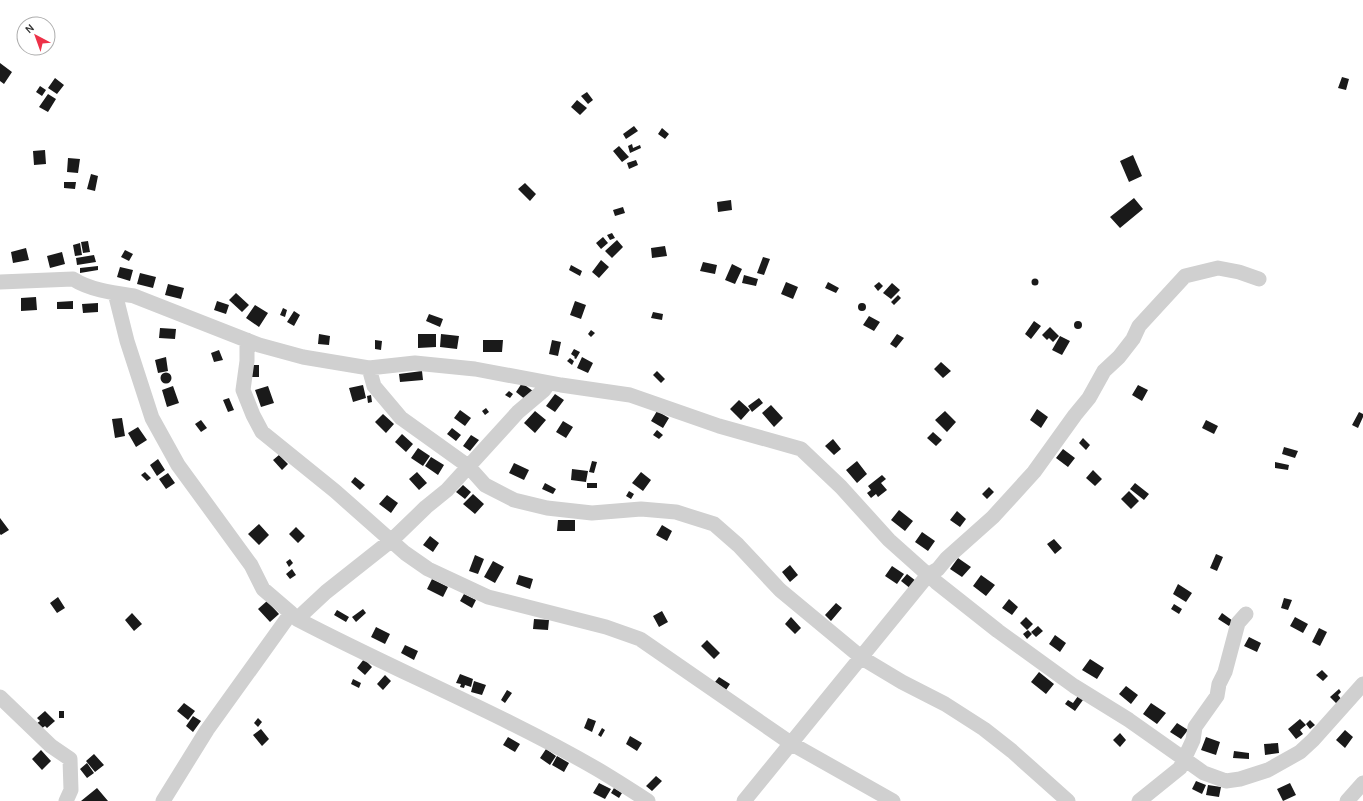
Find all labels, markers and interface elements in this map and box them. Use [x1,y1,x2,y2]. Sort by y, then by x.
north arrow [16,16,56,56]
text: N [23,21,37,36]

